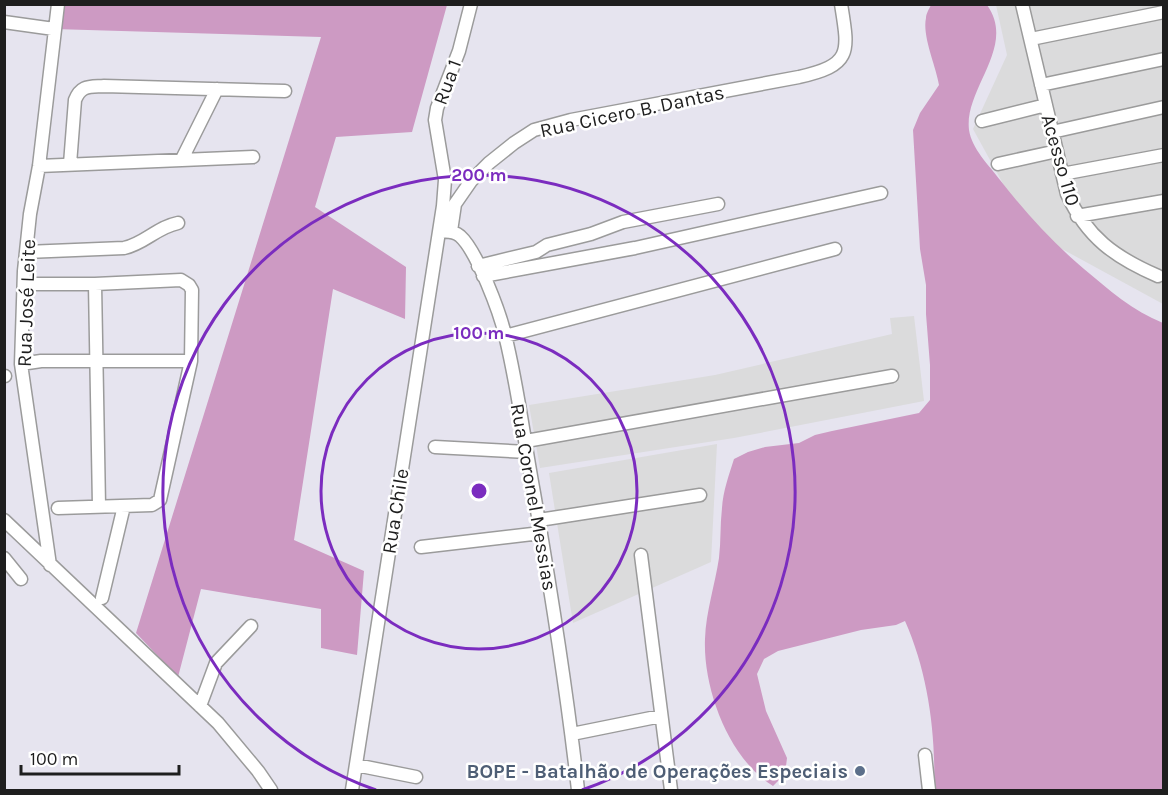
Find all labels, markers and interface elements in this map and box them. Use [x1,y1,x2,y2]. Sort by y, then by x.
street label: Rua 1 [429,56,466,108]
street label: Rua Cicero B. Dantas [538,81,726,142]
street label: Acesso 110 [1037,112,1085,208]
text: 200 m [451,164,507,186]
street label: Rua José Leite [13,239,40,367]
text: 100 m [454,322,504,344]
street label: Rua Coronel Messias [506,402,561,593]
street label: Rua Chile [377,467,414,555]
centre of rings [469,481,489,501]
scale bar [21,738,178,776]
text: 100 m [30,748,78,770]
place label: BOPE - Batalhão de Operações Especiais [466,760,848,783]
marker: BOPE - Batalhão de Operações Especiais [853,764,867,778]

